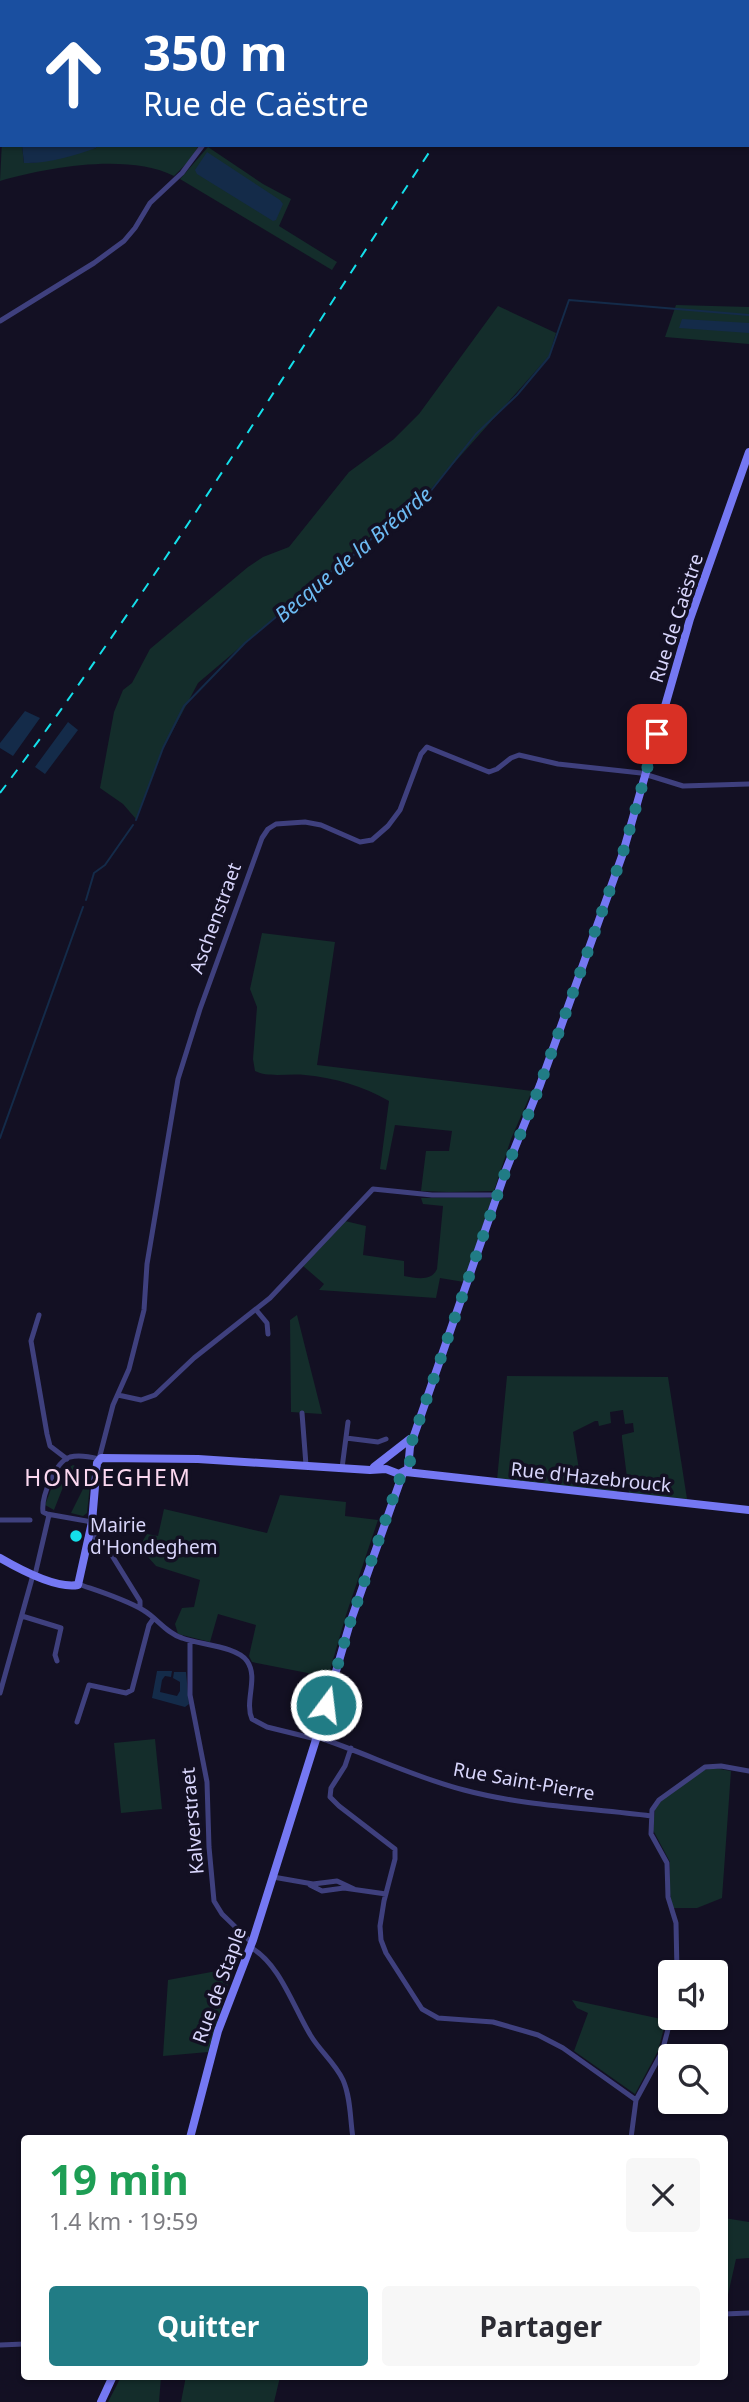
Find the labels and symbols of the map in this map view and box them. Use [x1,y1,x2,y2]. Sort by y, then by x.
water label: Becque de la Bréarde [268,480,438,628]
street label: Rue de Caëstre [643,550,709,686]
pin [627,704,687,764]
street label: Aschenstraet [183,859,247,977]
street label: Rue d'Hazebrouck [509,1456,673,1498]
district label: HONDEGHEM [24,1461,192,1493]
place label: Mairie d'Hondeghem [90,1512,218,1560]
marker: Mairie d'Hondeghem [68,1528,84,1544]
position arrow [289,1668,363,1742]
street label: Rue Saint-Pierre [451,1756,597,1806]
street label: Kalverstraet [174,1766,210,1876]
street label: Rue de Staple [186,1923,252,2047]

